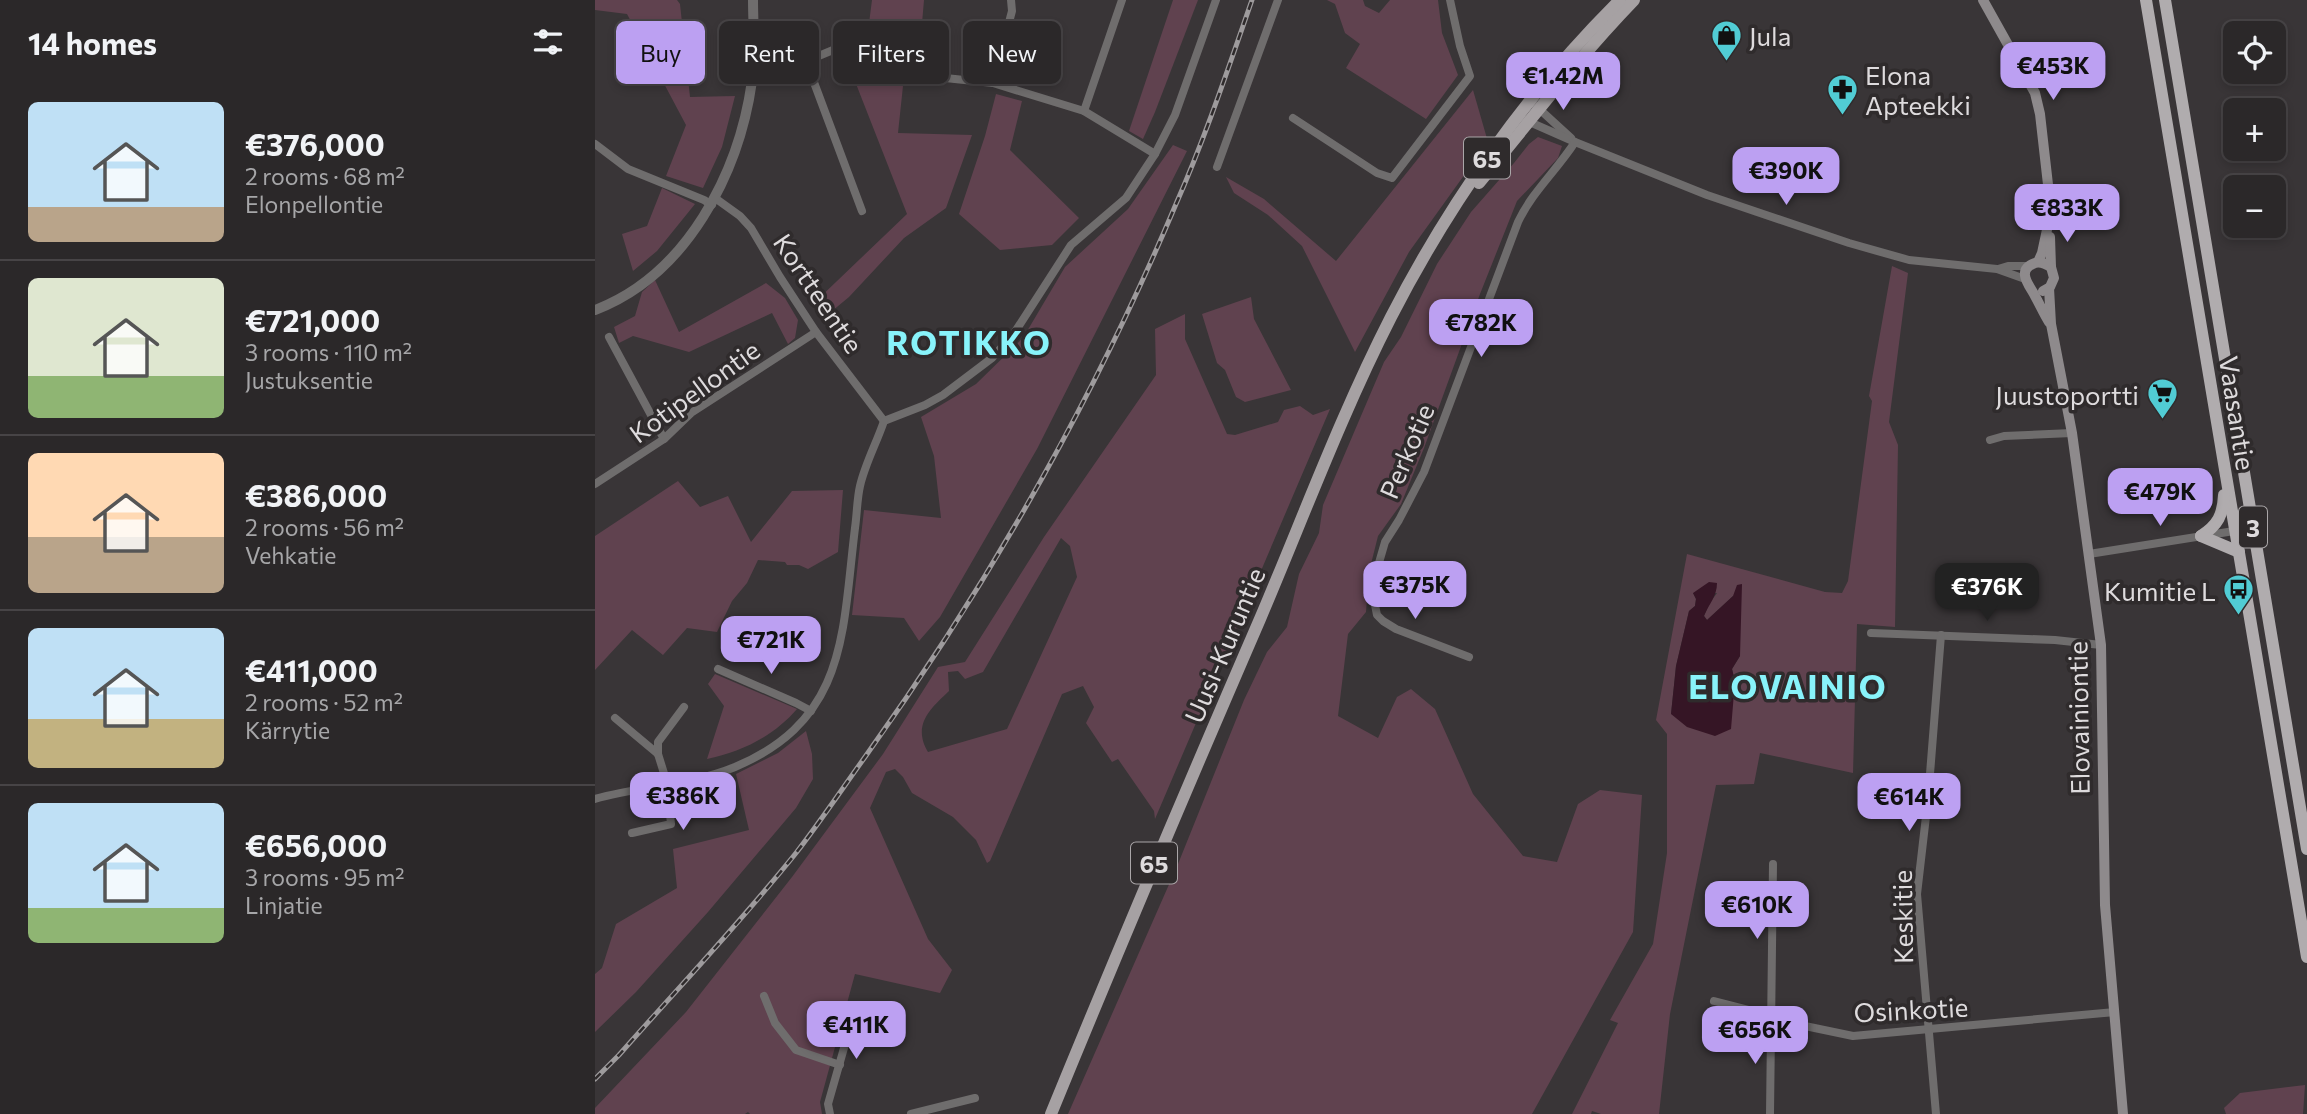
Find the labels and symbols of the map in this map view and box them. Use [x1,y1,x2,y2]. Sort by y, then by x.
shop icon: Jula [1709,18,1743,62]
place label: Jula [1749,20,1791,51]
pin: €453K [2004,42,2102,102]
pin: €1.42M [1506,52,1620,112]
place label: Elona Apteekki [1865,59,1971,120]
pharmacy icon: Elona Apteekki [1825,72,1859,116]
road number: 65 [1464,138,1510,178]
pin: €390K [1737,148,1835,207]
pin: €833K [2018,184,2116,244]
street label: Kortteentie [768,228,870,358]
pin: €782K [1432,300,1530,359]
district label: ROTIKKO [886,321,1052,362]
street label: Kotipellontie [623,333,765,449]
street label: Vaasantie [2214,354,2262,472]
supermarket icon: Juustoportti [2145,377,2179,421]
place label: Juustoportti [1995,379,2139,410]
street label: Perkotie [1372,399,1440,503]
pin: €479K [2111,468,2209,528]
road number: 3 [2239,506,2267,548]
pin: €375K [1366,562,1464,621]
street label: Uusi-Kuruntie [1177,563,1271,727]
pin: €376K [1938,564,2036,623]
bus stop icon: Kumitie L [2222,573,2256,617]
place label: Kumitie L [2104,575,2216,606]
pin: €721K [722,616,820,676]
street label: Elovainiontie [2061,641,2095,795]
district label: ELOVAINIO [1688,665,1888,706]
pin: €386K [634,772,732,832]
pin: €614K [1860,774,1958,833]
road number: 65 [1131,842,1177,884]
street label: Keskitie [1886,870,1918,964]
pin: €610K [1708,881,1806,941]
street label: Osinkotie [1853,991,1969,1027]
pin: €411K [807,1002,905,1061]
pin: €656K [1706,1006,1804,1066]

